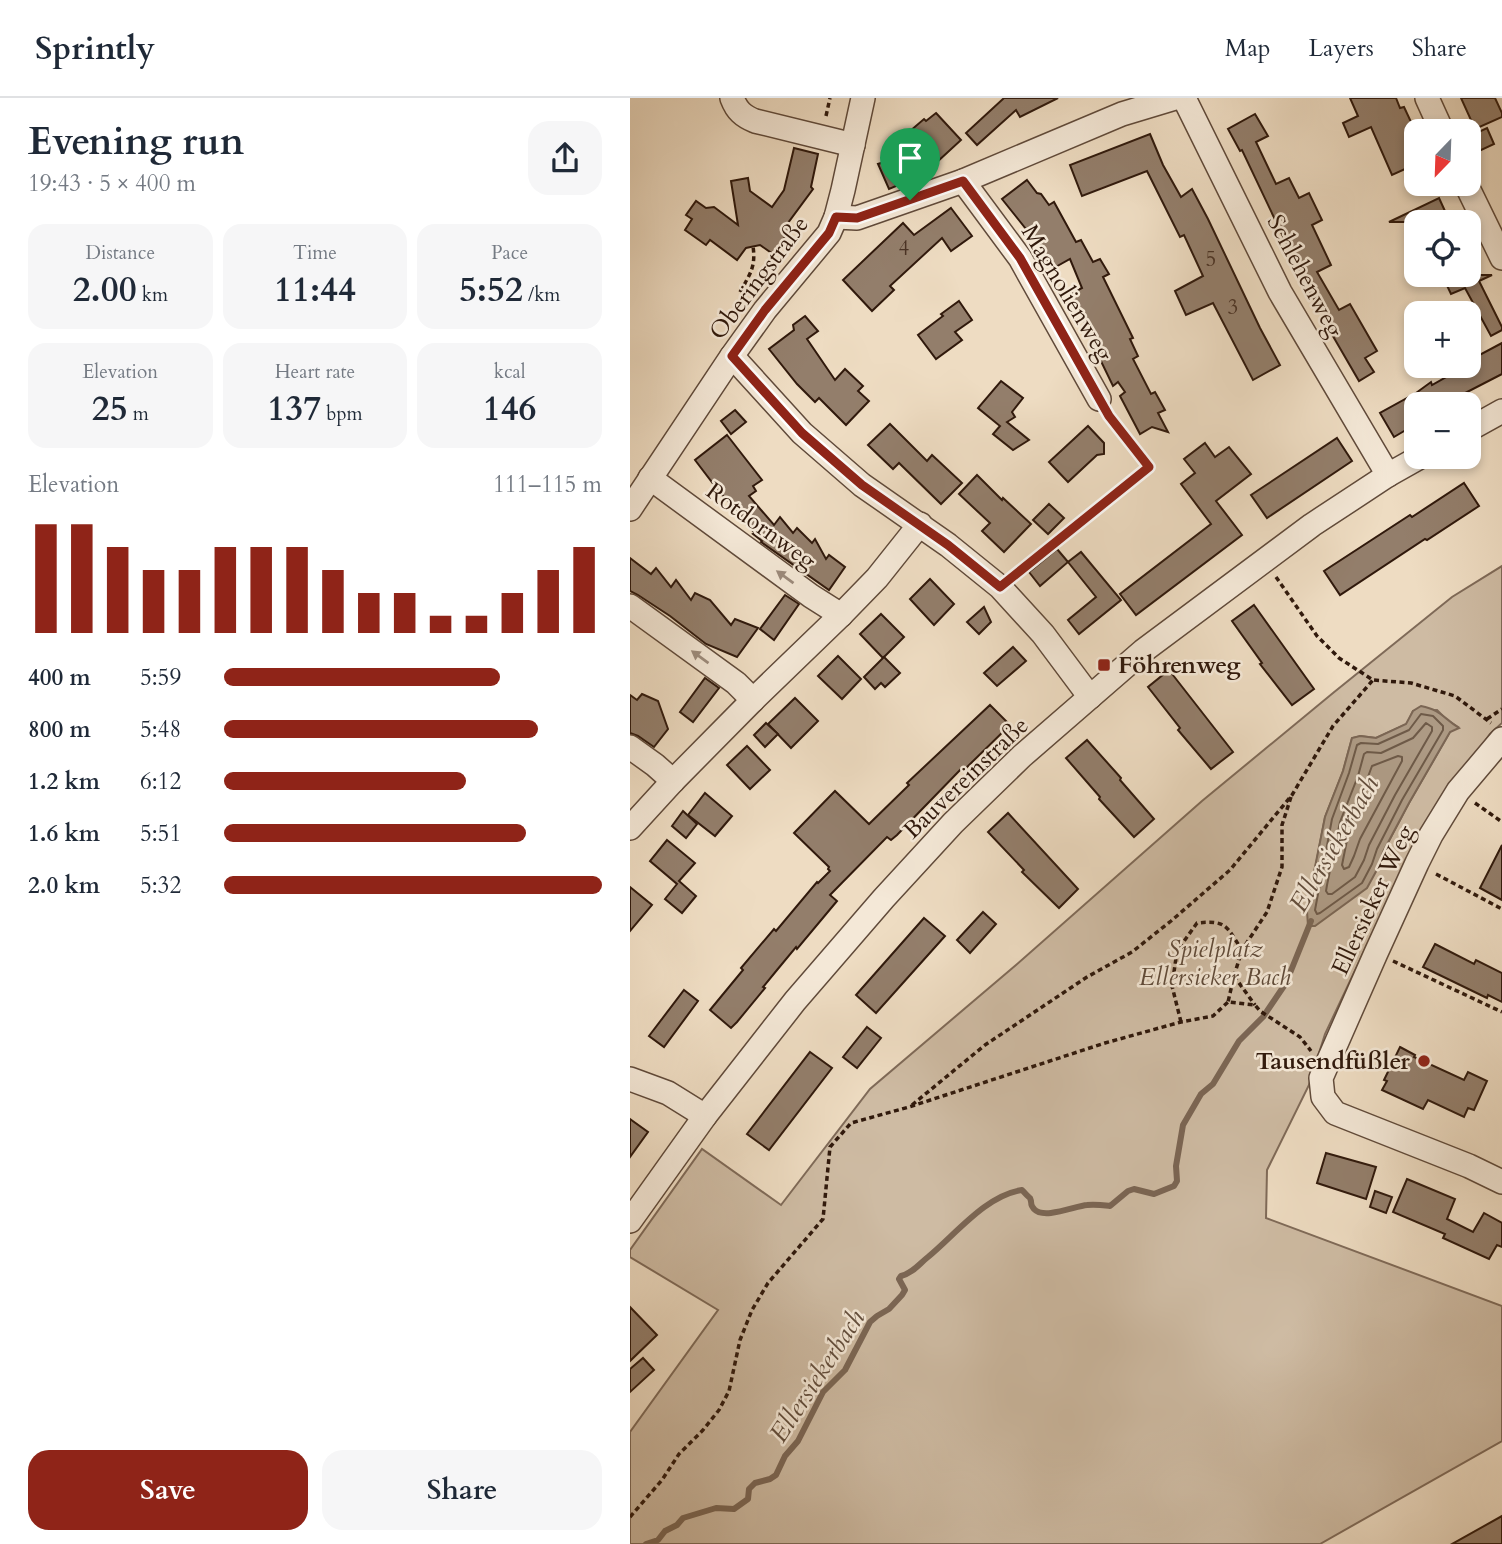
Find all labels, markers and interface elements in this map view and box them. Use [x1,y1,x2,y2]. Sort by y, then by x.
text: Sprintly [35,26,155,71]
text: Map [1225,32,1271,65]
text: Layers [1309,32,1374,65]
text: Share [1412,32,1467,65]
text: Evening run [28,116,244,168]
north arrow [1404,119,1480,196]
map controls [1404,119,1481,469]
button: share [528,121,602,195]
pin [880,128,940,200]
icon: arrive [891,139,929,177]
text: 19:43 · 5 × 400 m [28,168,196,199]
street label: Oberingstraße [702,209,816,347]
street label: Schlehenweg [1259,209,1351,344]
button: locate [1404,210,1481,287]
street label: Magnolienweg [1013,218,1121,368]
house number: 4 [899,234,910,263]
text: Distance [86,240,155,266]
text: Time [293,240,337,266]
text: Pace [491,240,528,266]
house number: 5 [1206,245,1216,274]
text: 2.00 [73,266,137,314]
text: 11:44 [274,266,356,314]
text: 5:52 [459,266,523,314]
text: km [137,282,168,308]
text: /km [523,282,560,308]
house number: 3 [1228,293,1238,322]
button: + [1404,301,1481,378]
text: Elevation [83,359,158,385]
text: Heart rate [275,359,355,385]
text: kcal [494,359,526,385]
text: 25 [92,385,128,433]
text: 137 [267,385,321,433]
text: 146 [483,385,537,433]
button: − [1404,392,1481,469]
text: m [128,401,149,427]
text: bpm [321,401,363,427]
text: Elevation [28,469,119,500]
text: 111–115 m [493,469,602,500]
street label: Rotdornweg [699,475,823,578]
one-way arrow [776,570,794,584]
place label: Föhrenweg [1118,649,1241,682]
one-way arrow [691,650,709,664]
marker: Föhrenweg [1096,657,1112,673]
text: 400 m [28,662,91,693]
text: 5:59 [140,662,181,693]
street label: Bauvereinstraße [896,710,1036,846]
text: 800 m [28,714,91,745]
text: 5:48 [140,714,181,745]
text: 1.2 km [28,766,100,797]
text: 6:12 [140,766,181,797]
water label: Ellersiekerbach [1281,769,1387,918]
text: 1.6 km [28,818,100,849]
text: 5:51 [140,818,181,849]
street label: Ellersieker Weg [1324,819,1422,980]
text: 2.0 km [28,870,100,901]
text: 5:32 [140,870,181,901]
park label: Spielplatz Ellersieker Bach [1139,933,1291,994]
place label: Tausendfüßler [1255,1045,1410,1078]
marker: Tausendfüßler [1416,1053,1432,1069]
water label: Ellersiekerbach [761,1303,873,1449]
button: Save [28,1450,308,1530]
button: Share [322,1450,602,1530]

